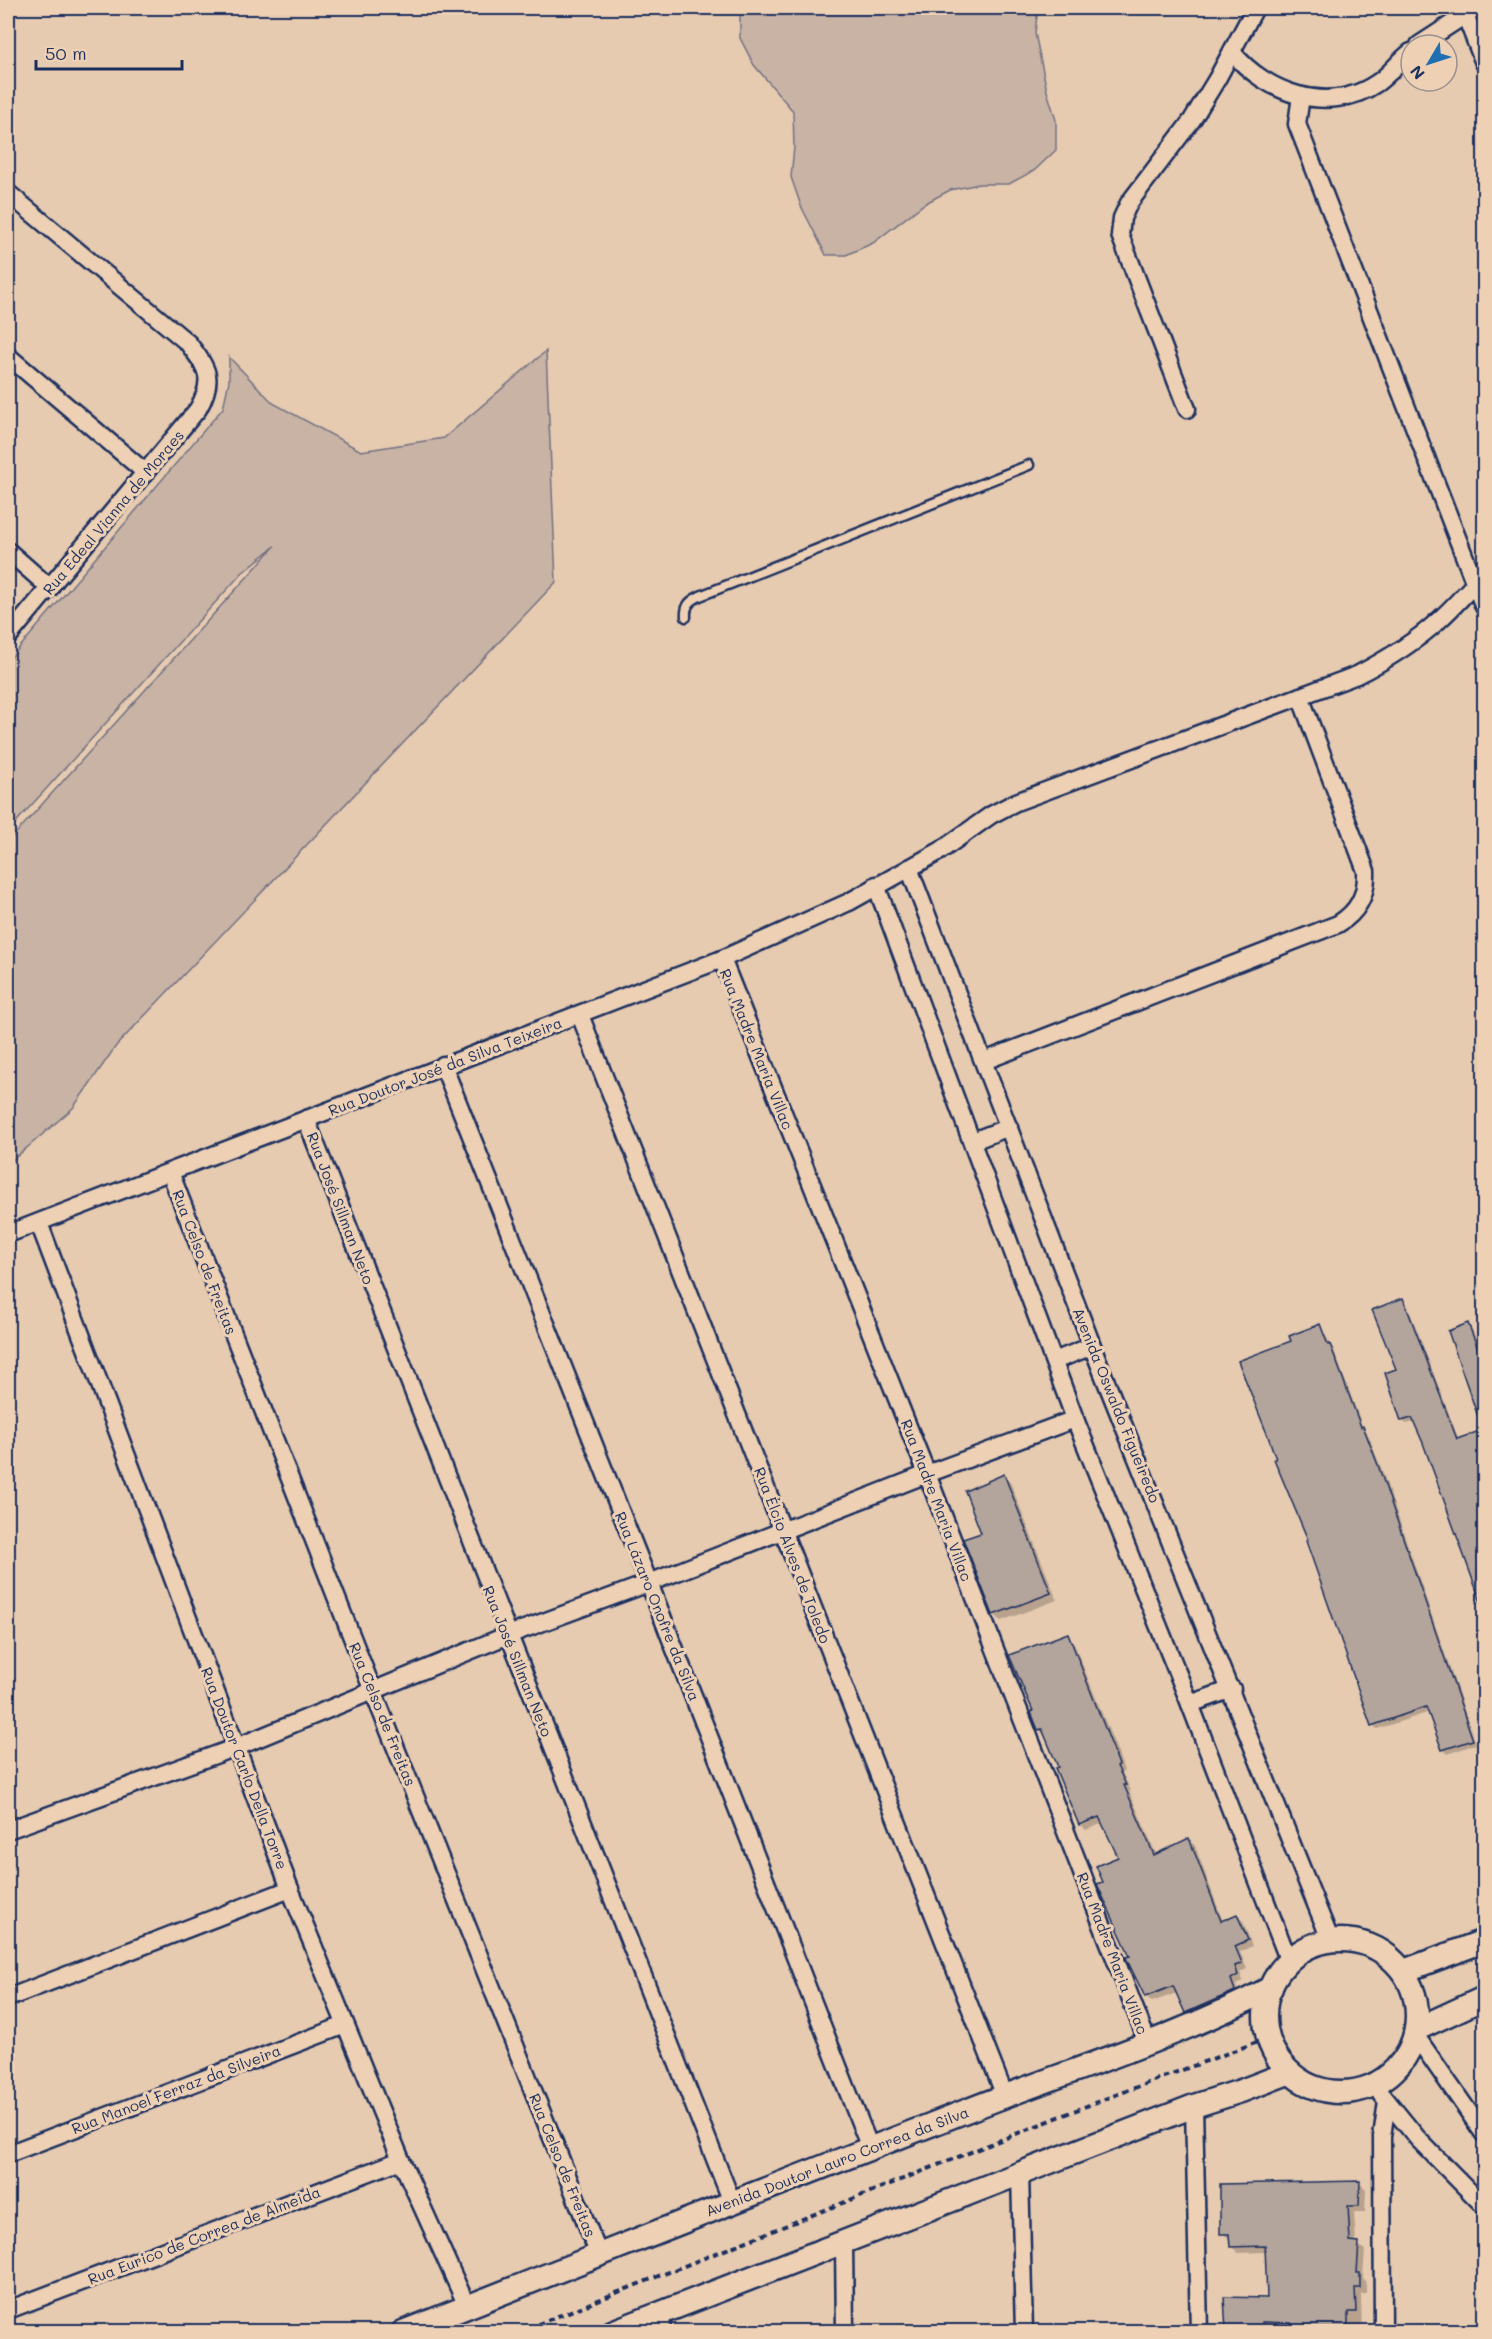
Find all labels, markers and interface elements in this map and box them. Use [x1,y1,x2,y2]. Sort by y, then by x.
scale bar [36,33,182,71]
north arrow [1399,33,1459,93]
text: 50 m [45,41,87,65]
text: N [1405,61,1429,84]
street label: Rua Edeal Vianna de Moraes [38,425,188,599]
street label: Rua Madre Maria Villac [716,966,799,1133]
street label: Rua Doutor José da Silva Teixeira [325,1012,565,1120]
street label: Rua José Sillman Neto [303,1129,379,1287]
street label: Rua Celso de Freitas [168,1187,242,1337]
street label: Avenida Oswaldo Figueiredo [1069,1304,1165,1506]
street label: Rua Madre Maria Villac [897,1416,977,1584]
street label: Rua Élcio Alves de Toledo [750,1464,836,1646]
street label: Rua Lázaro Onofre da Silva [611,1508,705,1704]
street label: Rua José Sillman Neto [479,1582,558,1740]
street label: Rua Celso de Freitas [345,1639,421,1789]
street label: Rua Doutor Carlo Della Torre [197,1664,293,1872]
street label: Rua Madre Maria Villac [1073,1869,1153,2037]
street label: Rua Manoel Ferraz da Silveira [68,2040,284,2138]
street label: Rua Celso de Freitas [525,2090,601,2240]
street label: Avenida Doutor Lauro Correa da Silva [703,2101,971,2221]
street label: Rua Eurico de Correa de Almeida [85,2181,323,2289]

